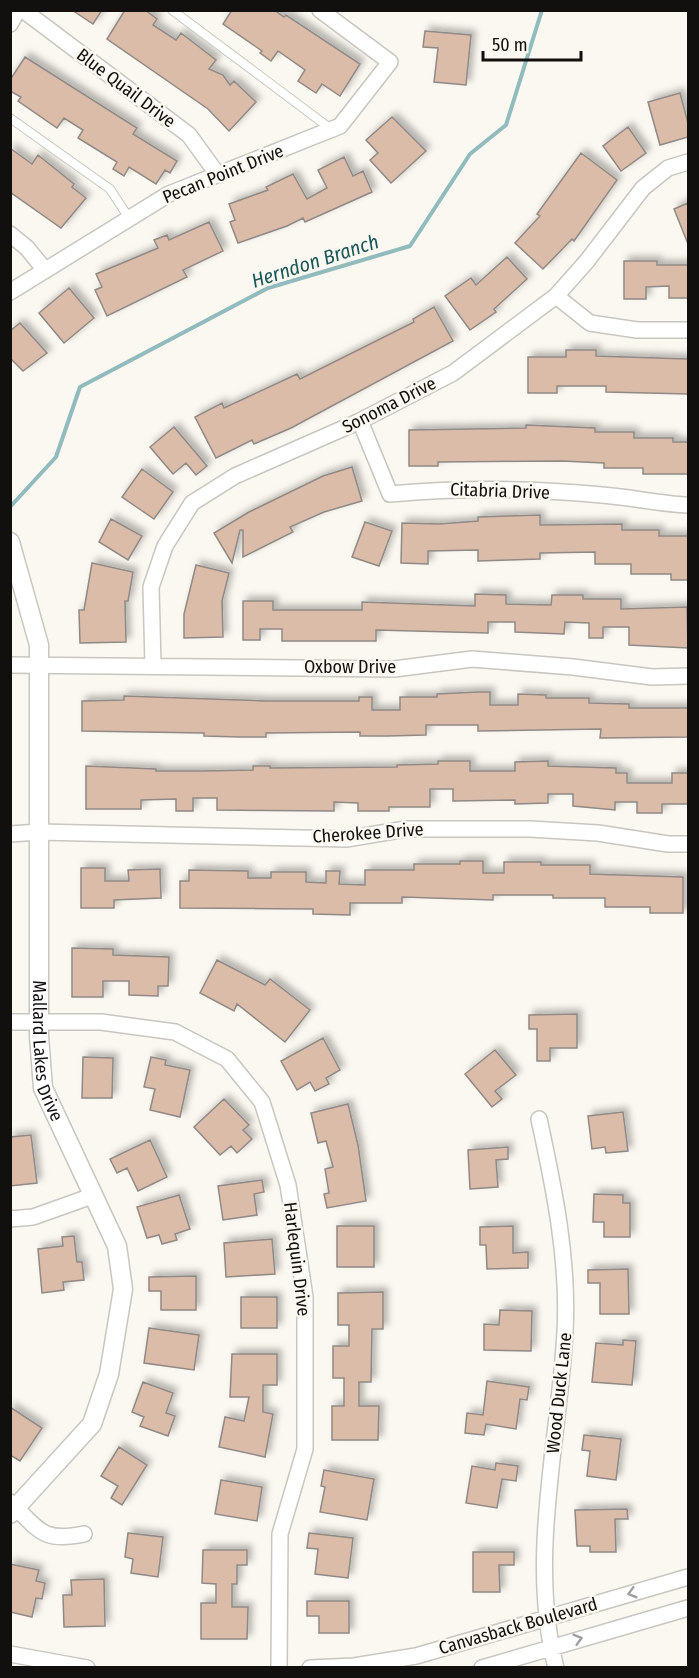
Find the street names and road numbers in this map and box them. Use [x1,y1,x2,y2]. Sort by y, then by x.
street label: Blue Quail Drive [72,44,180,132]
street label: Pecan Point Drive [159,140,287,208]
street label: Sonoma Drive [338,372,440,438]
street label: Citabria Drive [450,478,550,504]
street label: Oxbow Drive [304,656,396,678]
street label: Cherokee Drive [312,818,424,848]
street label: Mallard Lakes Drive [28,980,68,1125]
street label: Harlequin Drive [279,1201,315,1318]
street label: Wood Duck Lane [542,1331,576,1454]
street label: Canvasback Boulevard [436,1593,600,1659]

